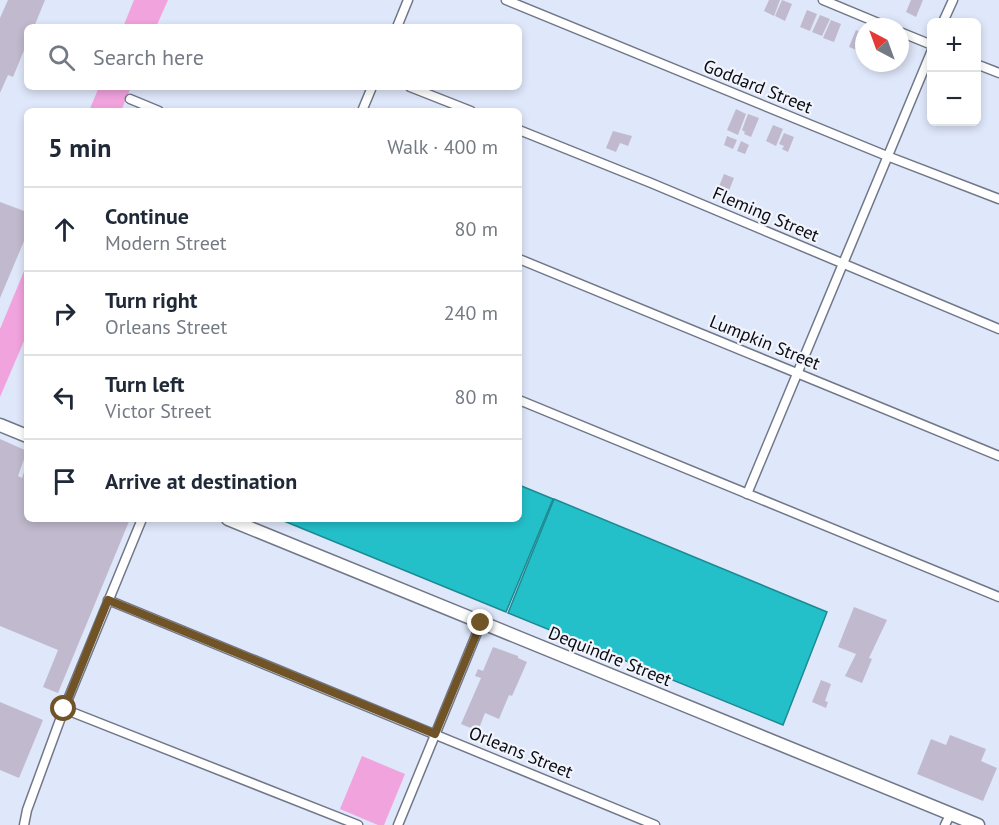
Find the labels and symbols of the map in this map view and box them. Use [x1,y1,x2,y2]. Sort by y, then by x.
north arrow [855,18,909,72]
street label: Goddard Street [700,54,816,118]
street label: Fleming Street [709,181,823,247]
street label: Lumpkin Street [706,309,824,375]
route end [467,609,493,635]
street label: Dequindre Street [545,621,675,691]
route start [50,695,76,721]
street label: Orleans Street [466,721,576,783]

